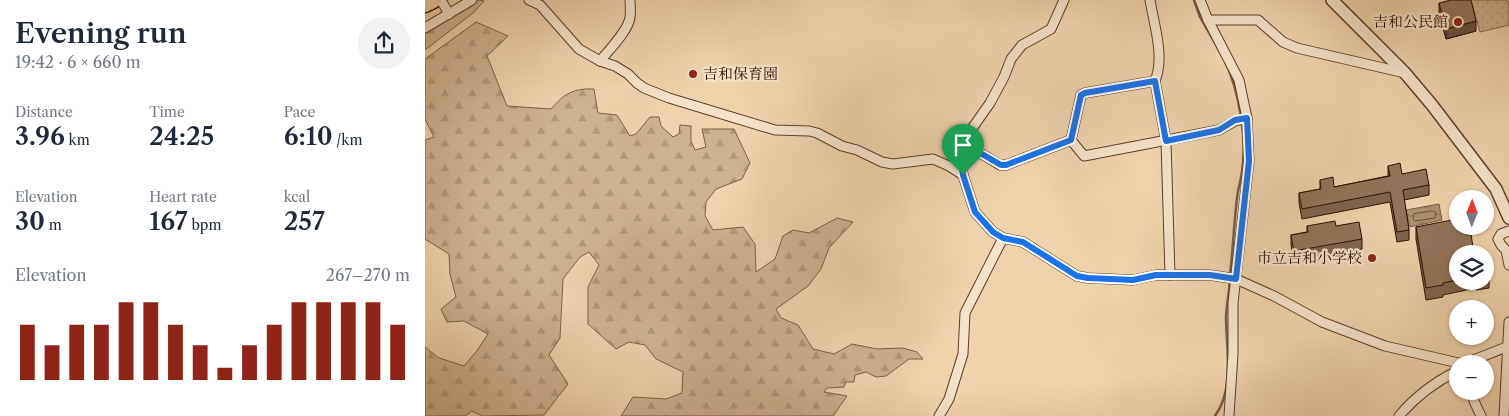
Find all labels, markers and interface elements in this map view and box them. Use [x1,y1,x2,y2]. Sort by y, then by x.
place label: 吉和公民館 [1373,12,1448,31]
text: Evening run [15,16,187,50]
marker: 吉和公民館 [1452,16,1464,28]
button: share [358,17,410,69]
text: 19:42 · 6 × 660 m [15,52,141,72]
place label: 吉和保育園 [703,64,778,83]
marker: 吉和保育園 [687,68,699,80]
text: Distance [15,103,73,121]
text: Time [149,103,185,121]
text: Pace [284,103,315,121]
text: 3.96 [15,121,65,152]
text: 24:25 [149,121,214,152]
text: 6:10 [284,121,333,152]
pin [942,124,984,175]
text: km [65,131,90,149]
text: /km [333,131,362,149]
icon: arrive [949,131,977,159]
text: Elevation [15,188,78,206]
text: Heart rate [149,188,217,206]
text: kcal [284,188,310,206]
north arrow [1449,190,1494,235]
map controls [1449,190,1494,400]
text: 30 [15,206,45,237]
text: 167 [149,206,188,237]
text: 257 [284,206,325,237]
text: m [45,216,62,234]
text: bpm [188,216,222,234]
button: layers [1449,245,1494,290]
place label: 市立吉和小学校 [1257,248,1362,267]
marker: 市立吉和小学校 [1366,252,1378,264]
text: Elevation [15,265,86,285]
text: 267–270 m [326,265,410,285]
button: + [1449,300,1494,345]
button: − [1449,355,1494,400]

